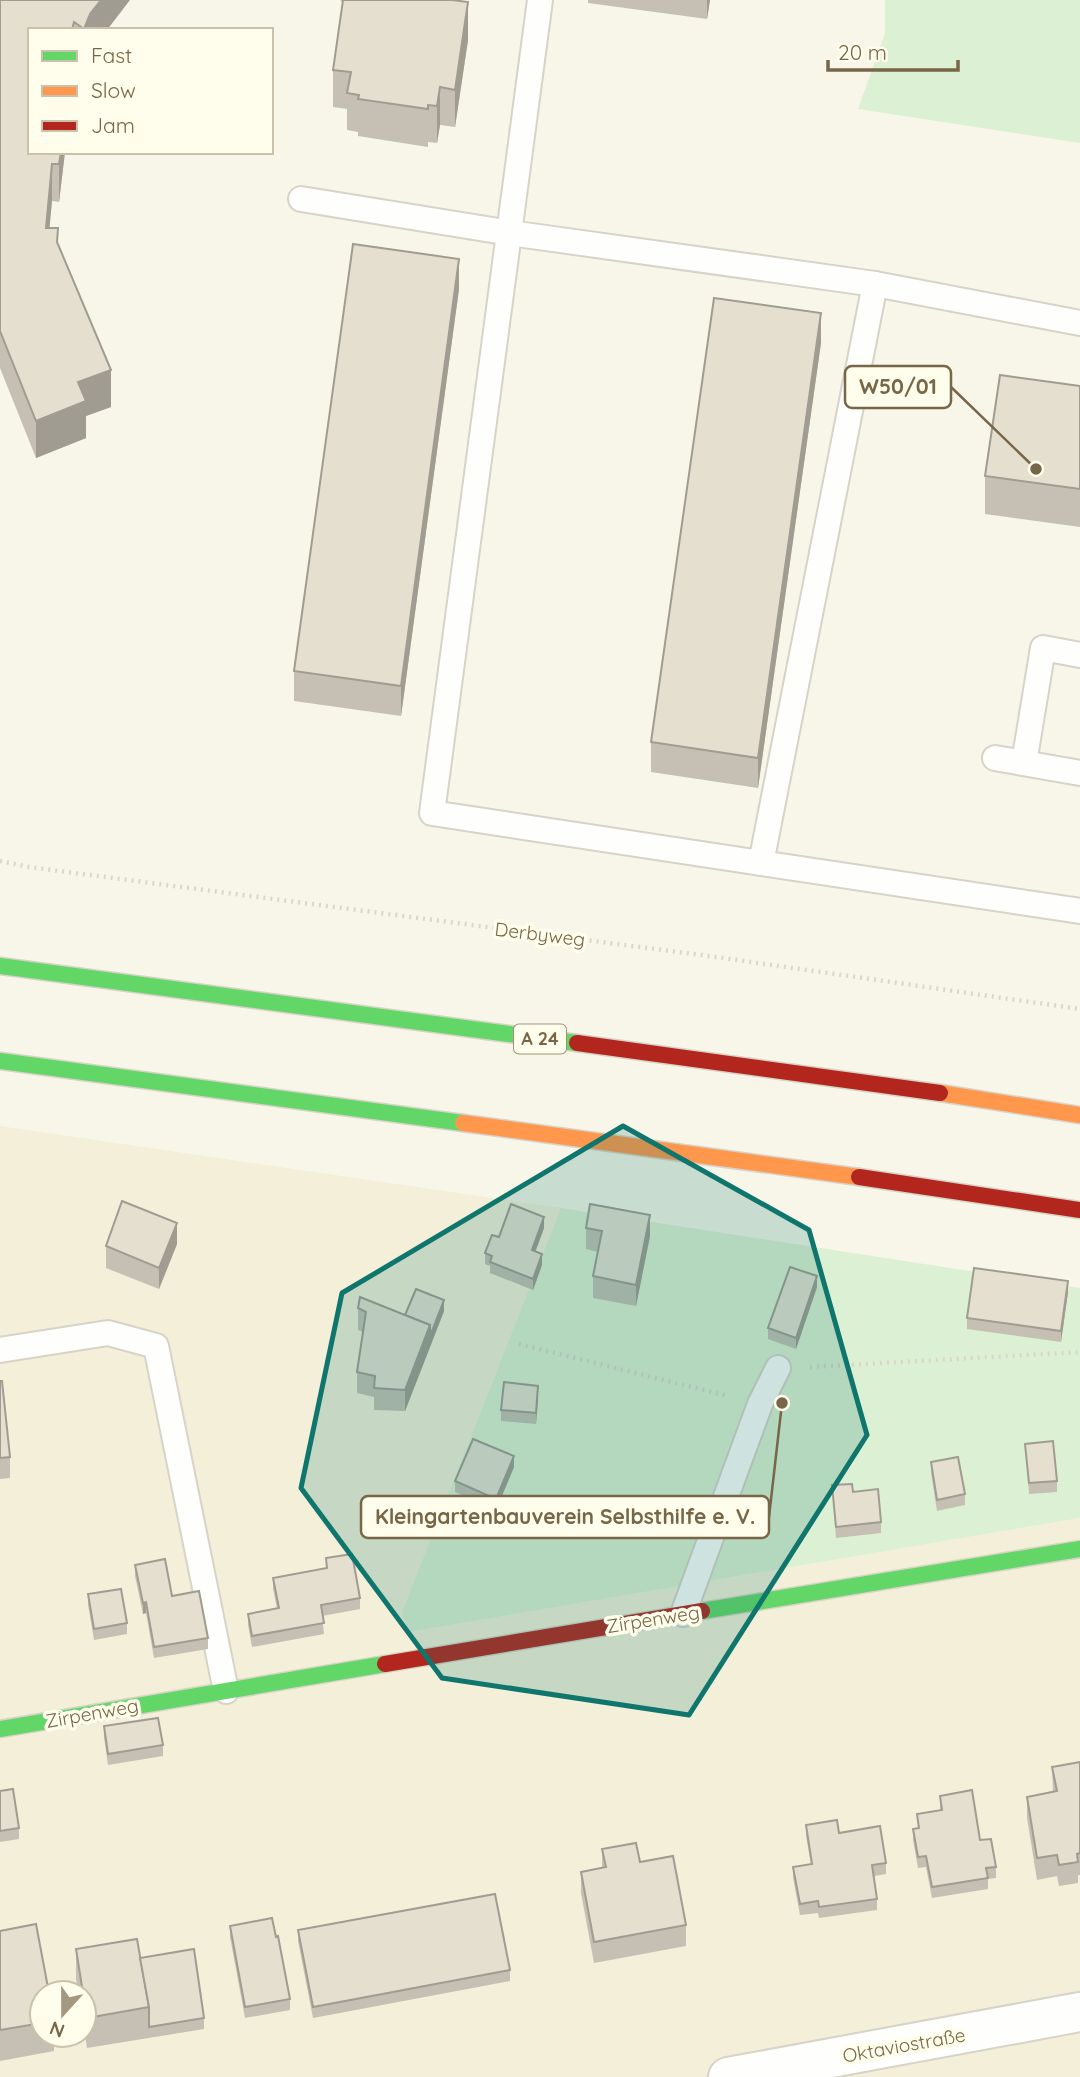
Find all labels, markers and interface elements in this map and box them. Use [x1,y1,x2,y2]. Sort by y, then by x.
legend [28,28,273,154]
scale bar [828,28,958,72]
text: 20 m [838,39,887,65]
text: Fast [91,42,132,68]
text: Slow [91,77,136,103]
text: Jam [91,112,135,138]
callout: W50/01 [845,366,951,408]
text: W50/01 [859,373,937,399]
street label: Derbyweg [493,917,587,951]
road number: A 24 [514,1024,566,1054]
callout: Kleingartenbauverein Selbsthilfe e. V. [361,1496,769,1538]
text: Kleingartenbauverein Selbsthilfe e. V. [375,1503,755,1529]
street label: Zirpenweg [605,1600,701,1638]
street label: Zirpenweg [44,1693,140,1733]
north arrow [28,1979,98,2049]
text: N [46,2016,68,2044]
street label: Oktaviostraße [841,2022,967,2068]

